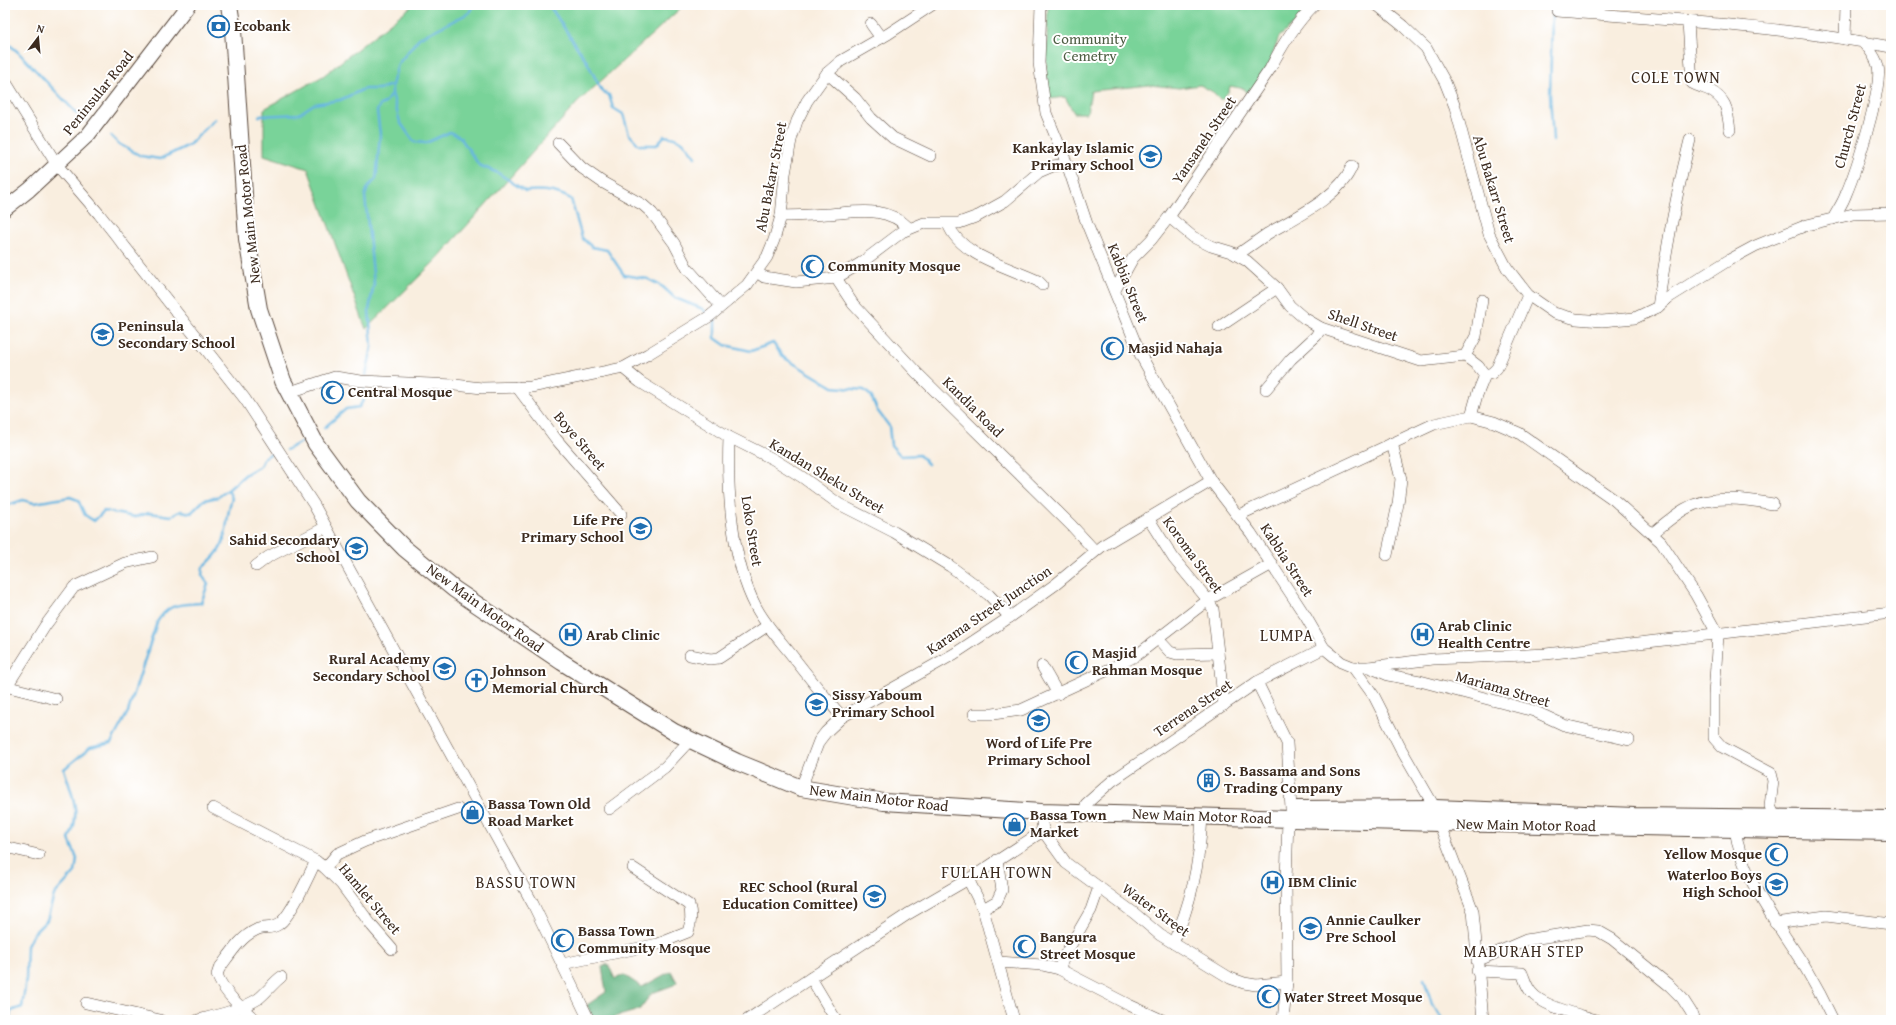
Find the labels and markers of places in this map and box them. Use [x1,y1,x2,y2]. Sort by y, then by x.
bank icon: Ecobank [205,13,231,39]
place label: Ecobank [234,15,291,36]
place label: Kankaylay Islamic Primary School [1012,137,1134,175]
school or university icon: Kankaylay Islamic Primary School [1137,144,1163,170]
mosque icon: Community Mosque [799,253,825,279]
place label: Community Mosque [828,255,961,276]
place label: Peninsula Secondary School [118,315,236,353]
school or university icon: Peninsula Secondary School [90,322,116,348]
mosque icon: Masjid Nahaja [1099,335,1125,361]
place label: Masjid Nahaja [1128,337,1223,358]
mosque icon: Central Mosque [320,379,346,405]
place label: Central Mosque [348,381,452,402]
place label: Life Pre Primary School [521,509,624,547]
school or university icon: Life Pre Primary School [627,516,653,542]
place label: Sahid Secondary School [229,529,340,567]
school or university icon: Sahid Secondary School [343,536,369,562]
place label: Arab Clinic Health Centre [1438,615,1530,653]
hospital icon: Arab Clinic [557,622,583,648]
hospital icon: Arab Clinic Health Centre [1409,622,1435,648]
place label: Arab Clinic [586,624,660,645]
place label: Masjid Rahman Mosque [1092,642,1202,680]
place label: Rural Academy Secondary School [313,648,430,686]
mosque icon: Masjid Rahman Mosque [1064,649,1090,675]
school or university icon: Rural Academy Secondary School [432,655,458,681]
place label: Johnson Memorial Church [489,660,609,698]
church icon: Johnson Memorial Church [463,667,489,693]
place label: Sissy Yaboum Primary School [832,684,935,722]
school or university icon: Sissy Yaboum Primary School [803,691,829,717]
school or university icon: Word of Life Pre Primary School [1026,707,1052,733]
place label: Word of Life Pre Primary School [986,732,1092,770]
place label: S. Bassama and Sons Trading Company [1224,760,1360,798]
building icon: S. Bassama and Sons Trading Company [1195,767,1221,793]
place label: Bassa Town Old Road Market [488,793,591,831]
shop icon: Bassa Town Old Road Market [460,800,486,826]
place label: Bassa Town Market [1030,804,1107,842]
shop icon: Bassa Town Market [1002,811,1028,837]
mosque icon: Yellow Mosque [1764,841,1790,867]
place label: Yellow Mosque [1663,843,1762,864]
place label: Waterloo Boys High School [1667,864,1762,902]
hospital icon: IBM Clinic [1259,869,1285,895]
place label: IBM Clinic [1288,871,1357,892]
school or university icon: Waterloo Boys High School [1764,871,1790,897]
place label: REC School (Rural Education Comittee) [723,876,858,914]
school or university icon: REC School (Rural Education Comittee) [861,883,887,909]
place label: Annie Caulker Pre School [1326,909,1421,947]
school or university icon: Annie Caulker Pre School [1297,916,1323,942]
place label: Bassa Town Community Mosque [578,920,711,958]
place label: Bangura Street Mosque [1040,926,1136,964]
mosque icon: Bassa Town Community Mosque [549,927,575,953]
mosque icon: Bangura Street Mosque [1012,933,1038,959]
mosque icon: Water Street Mosque [1255,984,1281,1010]
place label: Water Street Mosque [1284,986,1423,1007]

